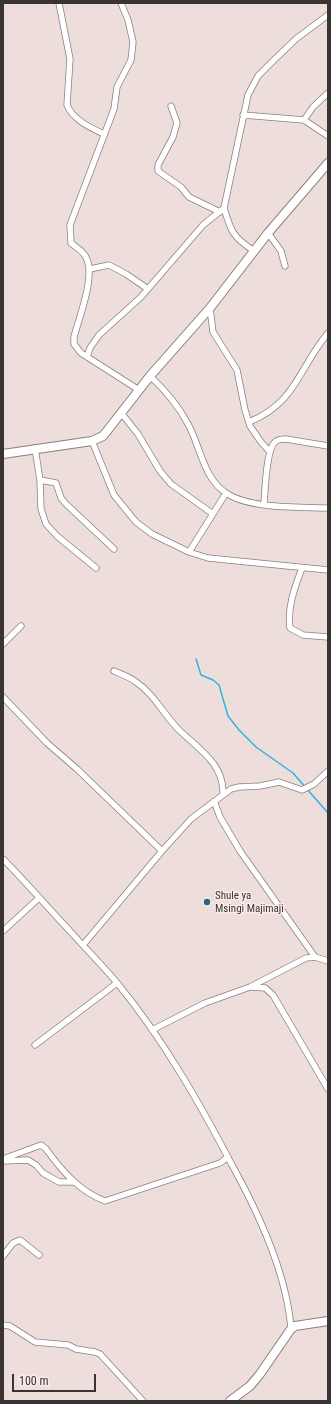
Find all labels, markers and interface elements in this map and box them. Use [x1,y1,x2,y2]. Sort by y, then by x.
place label: Shule ya Msingi Majimaji [215,889,284,915]
marker: Shule ya Msingi Majimaji [202,897,212,907]
scale bar [14,1366,98,1392]
text: 100 m [19,1374,49,1388]

